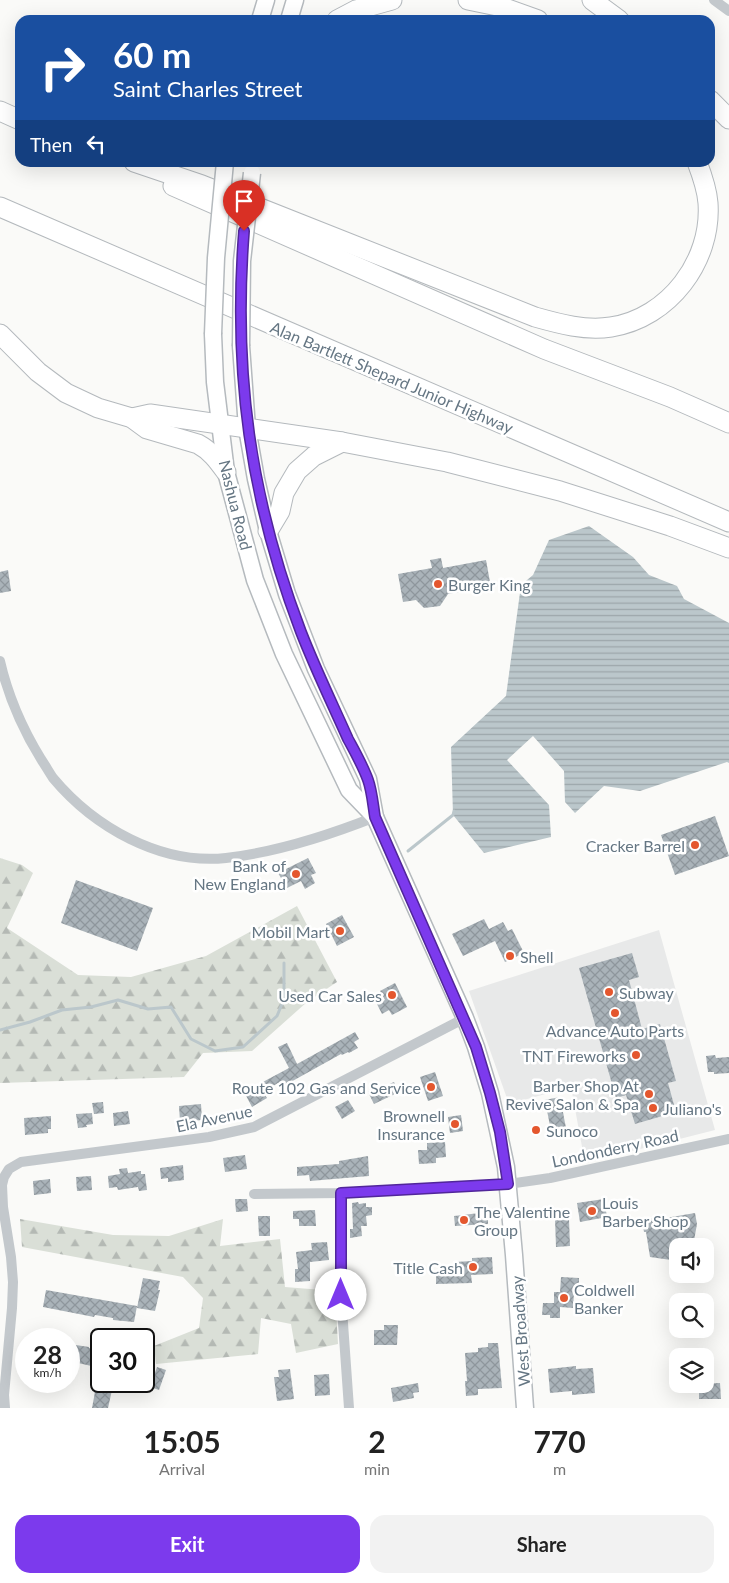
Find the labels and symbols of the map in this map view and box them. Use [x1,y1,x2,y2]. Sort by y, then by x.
pin [223,180,265,231]
street label: Alan Bartlett Shepard Junior Highway [268,317,517,437]
street label: Nashua Road [216,458,256,552]
place label: Burger King [448,575,531,594]
marker: Burger King [432,578,444,590]
place label: Cracker Barrel [586,836,685,855]
marker: Cracker Barrel [689,839,701,851]
place label: Bank of New England [193,856,286,893]
marker: Bank of New England [290,868,302,880]
place label: Mobil Mart [252,922,330,941]
marker: Mobil Mart [334,925,346,937]
place label: Shell [520,947,553,966]
marker: Shell [504,950,516,962]
place label: Subway [619,983,675,1002]
place label: Used Car Sales [278,986,382,1005]
marker: Subway [603,986,615,998]
marker: Used Car Sales [386,989,398,1001]
marker: Advance Auto Parts [609,1007,621,1019]
place label: Advance Auto Parts [546,1021,684,1040]
place label: TNT Fireworks [522,1046,626,1065]
marker: TNT Fireworks [630,1049,642,1061]
place label: Barber Shop At Revive Salon & Spa [505,1076,639,1113]
place label: Route 102 Gas and Service [232,1078,421,1097]
marker: Route 102 Gas and Service [425,1081,437,1093]
marker: Barber Shop At Revive Salon & Spa [643,1088,655,1100]
place label: Juliano's [663,1099,722,1118]
street label: Ela Avenue [174,1101,254,1135]
marker: Juliano's [647,1102,659,1114]
place label: Brownell Insurance [377,1106,445,1143]
marker: Brownell Insurance [449,1118,461,1130]
place label: Sunoco [546,1121,598,1140]
marker: Sunoco [530,1124,542,1136]
street label: Londonderry Road [550,1125,680,1171]
place label: Louis Barber Shop [602,1193,689,1230]
place label: The Valentine Group [474,1202,570,1239]
marker: Louis Barber Shop [586,1205,598,1217]
marker: The Valentine Group [458,1214,470,1226]
place label: Title Cash [393,1258,463,1277]
marker: Title Cash [467,1261,479,1273]
position arrow [314,1268,366,1320]
street label: West Broadway [507,1274,533,1387]
place label: Coldwell Banker [574,1280,635,1317]
marker: Coldwell Banker [558,1292,570,1304]
speed limit sign: 30 [90,1328,155,1393]

